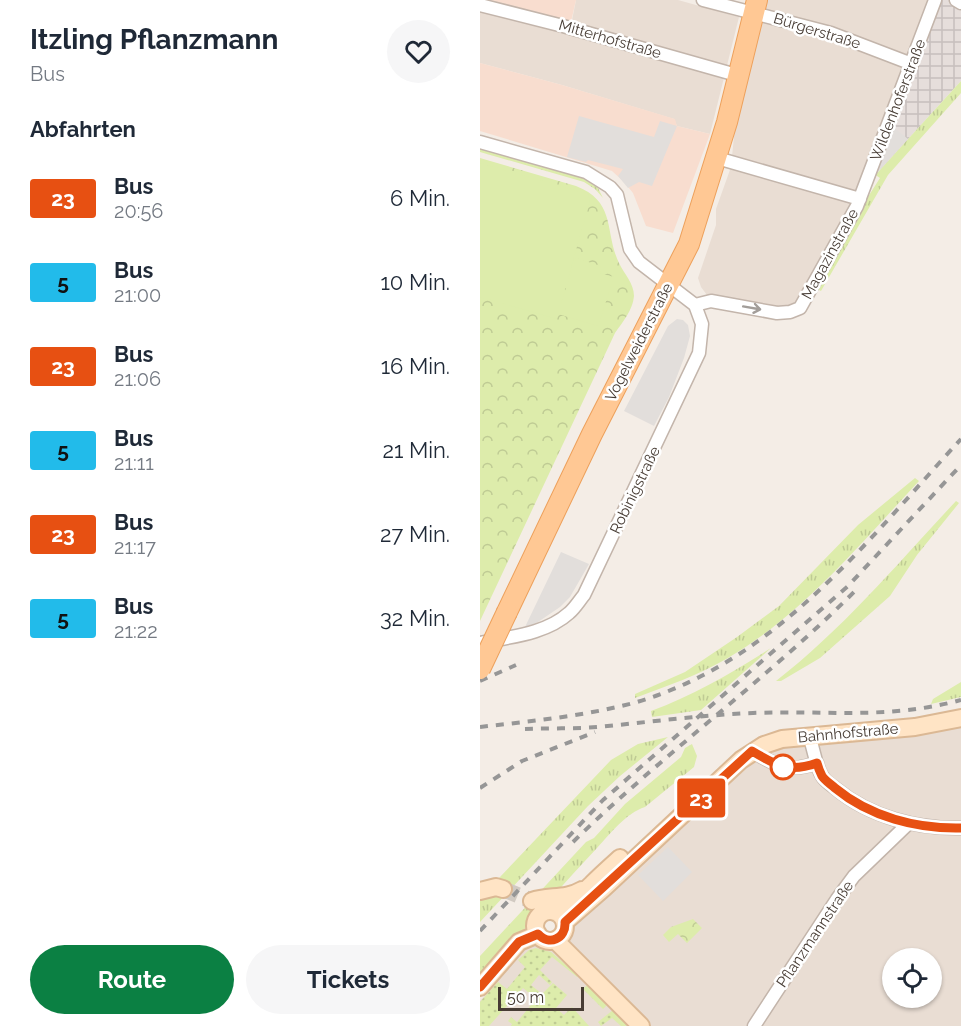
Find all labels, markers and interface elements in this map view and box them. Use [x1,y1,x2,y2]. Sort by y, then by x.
street label: Bürgerstraße [771,9,863,53]
street label: Mitterhofstraße [557,16,663,62]
button: heart [387,20,450,83]
text: Itzling Pflanzmann [30,23,278,56]
street label: Wildenhoferstraße [866,36,930,163]
text: Bus [30,62,65,86]
text: Abfahrten [30,116,136,142]
text: Bus [114,173,153,199]
text: 6 Min. [390,185,450,211]
text: 23 [51,186,75,211]
text: 20:56 [114,199,163,223]
street label: Magazinstraße [798,205,862,302]
text: Bus [114,257,153,283]
text: 10 Min. [380,269,450,295]
text: 5 [57,270,69,295]
street label: Vogelweiderstraße [601,280,677,404]
text: 21:00 [114,283,161,307]
one-way arrow [742,303,761,314]
text: Bus [114,341,153,367]
text: 16 Min. [381,353,450,379]
text: 23 [51,354,75,379]
text: 21:06 [114,367,161,391]
text: Bus [114,425,153,451]
text: 21 Min. [382,437,450,463]
text: 5 [57,438,69,463]
street label: Robinigstraße [606,443,664,537]
text: 21:11 [114,451,154,475]
text: Bus [114,509,153,535]
text: 27 Min. [380,521,450,547]
text: 23 [51,522,75,547]
text: 21:17 [114,535,156,559]
text: Bus [114,593,153,619]
text: 32 Min. [380,605,450,631]
text: 5 [57,606,69,631]
text: 21:22 [114,619,158,643]
street label: Bahnhofstraße [797,720,899,746]
unlabelled marker [770,754,796,780]
line badge: 23 [674,778,728,818]
text: 23 [689,786,713,811]
street label: Pflanzmannstraße [773,877,857,991]
button: Route [30,945,234,1014]
button: Tickets [246,945,450,1014]
map controls [882,948,942,1008]
button: locate [882,948,942,1008]
scale bar [498,984,584,1012]
text: 50 m [507,988,544,1007]

